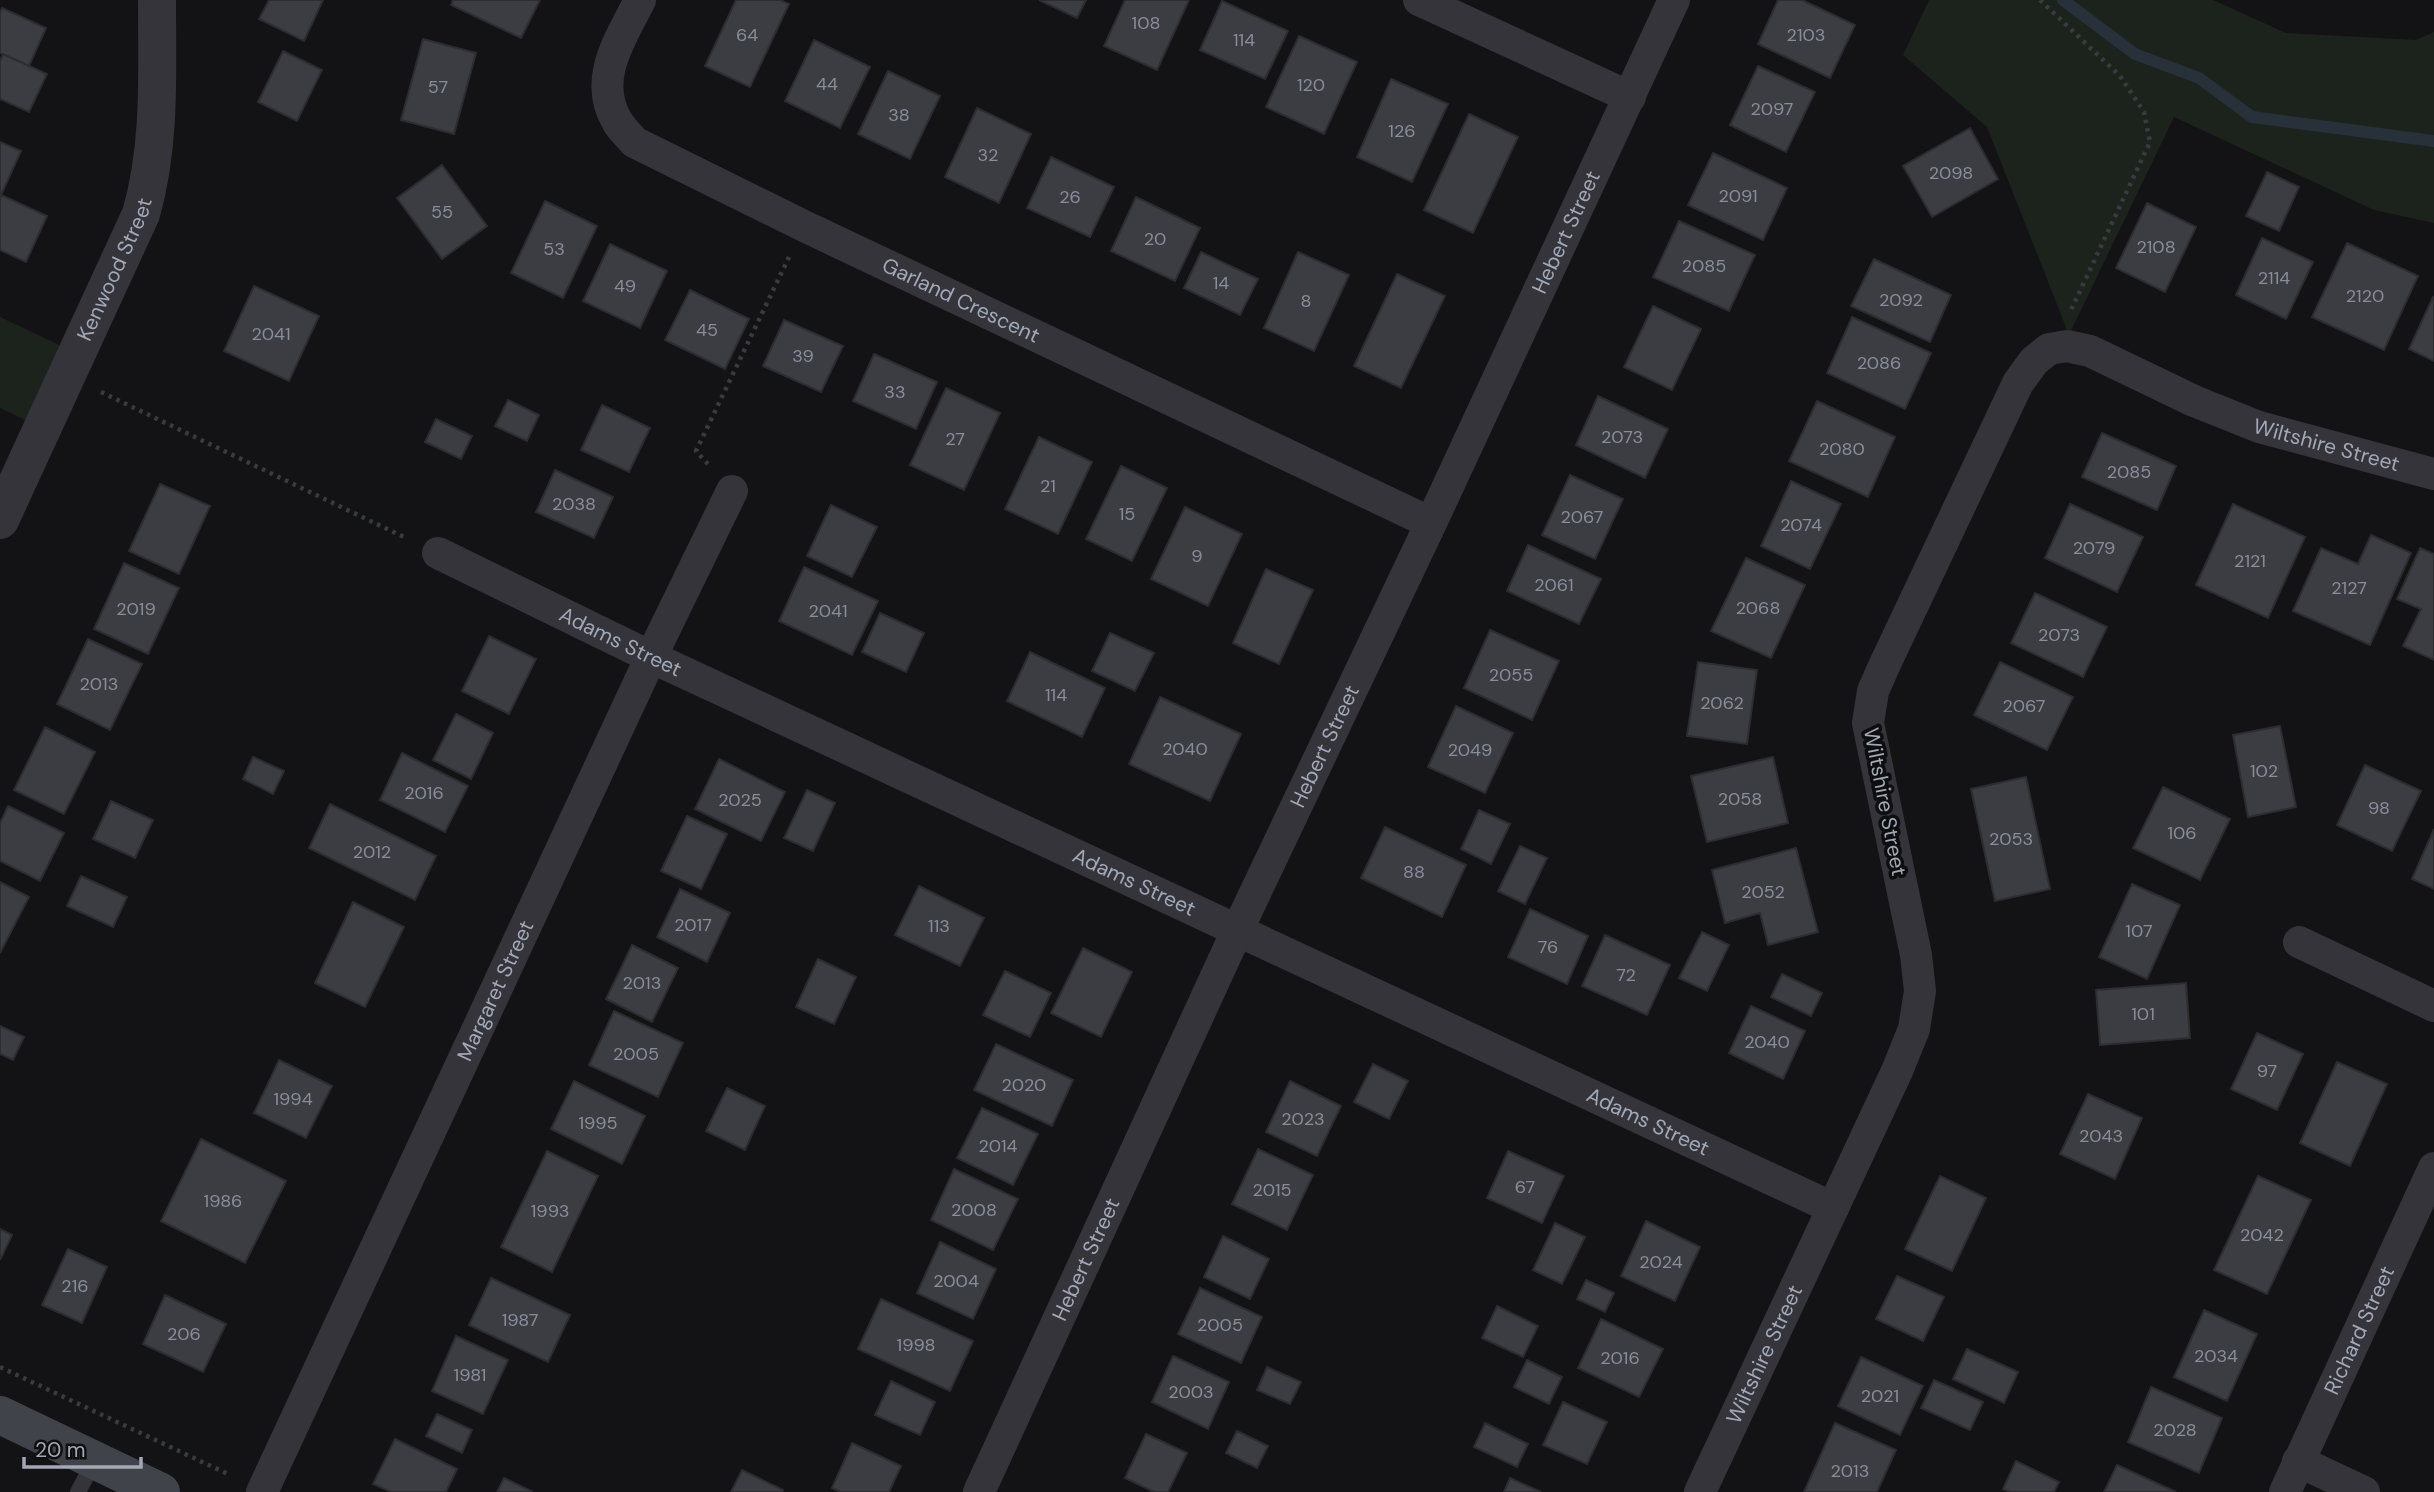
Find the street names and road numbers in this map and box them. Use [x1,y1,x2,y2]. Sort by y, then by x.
street label: Hebert Street [1526,166,1607,298]
street label: Kenwood Street [70,195,159,345]
street label: Garland Crescent [878,251,1044,350]
street label: Wiltshire Street [2250,412,2403,478]
street label: Adams Street [555,600,686,683]
street label: Hebert Street [1284,680,1366,812]
street label: Wiltshire Street [1857,726,1913,878]
street label: Adams Street [1068,842,1200,923]
street label: Margaret Street [451,916,540,1066]
street label: Adams Street [1582,1081,1714,1162]
street label: Hebert Street [1046,1193,1126,1325]
street label: Richard Street [2318,1261,2401,1399]
street label: Wiltshire Street [1720,1280,1809,1428]

